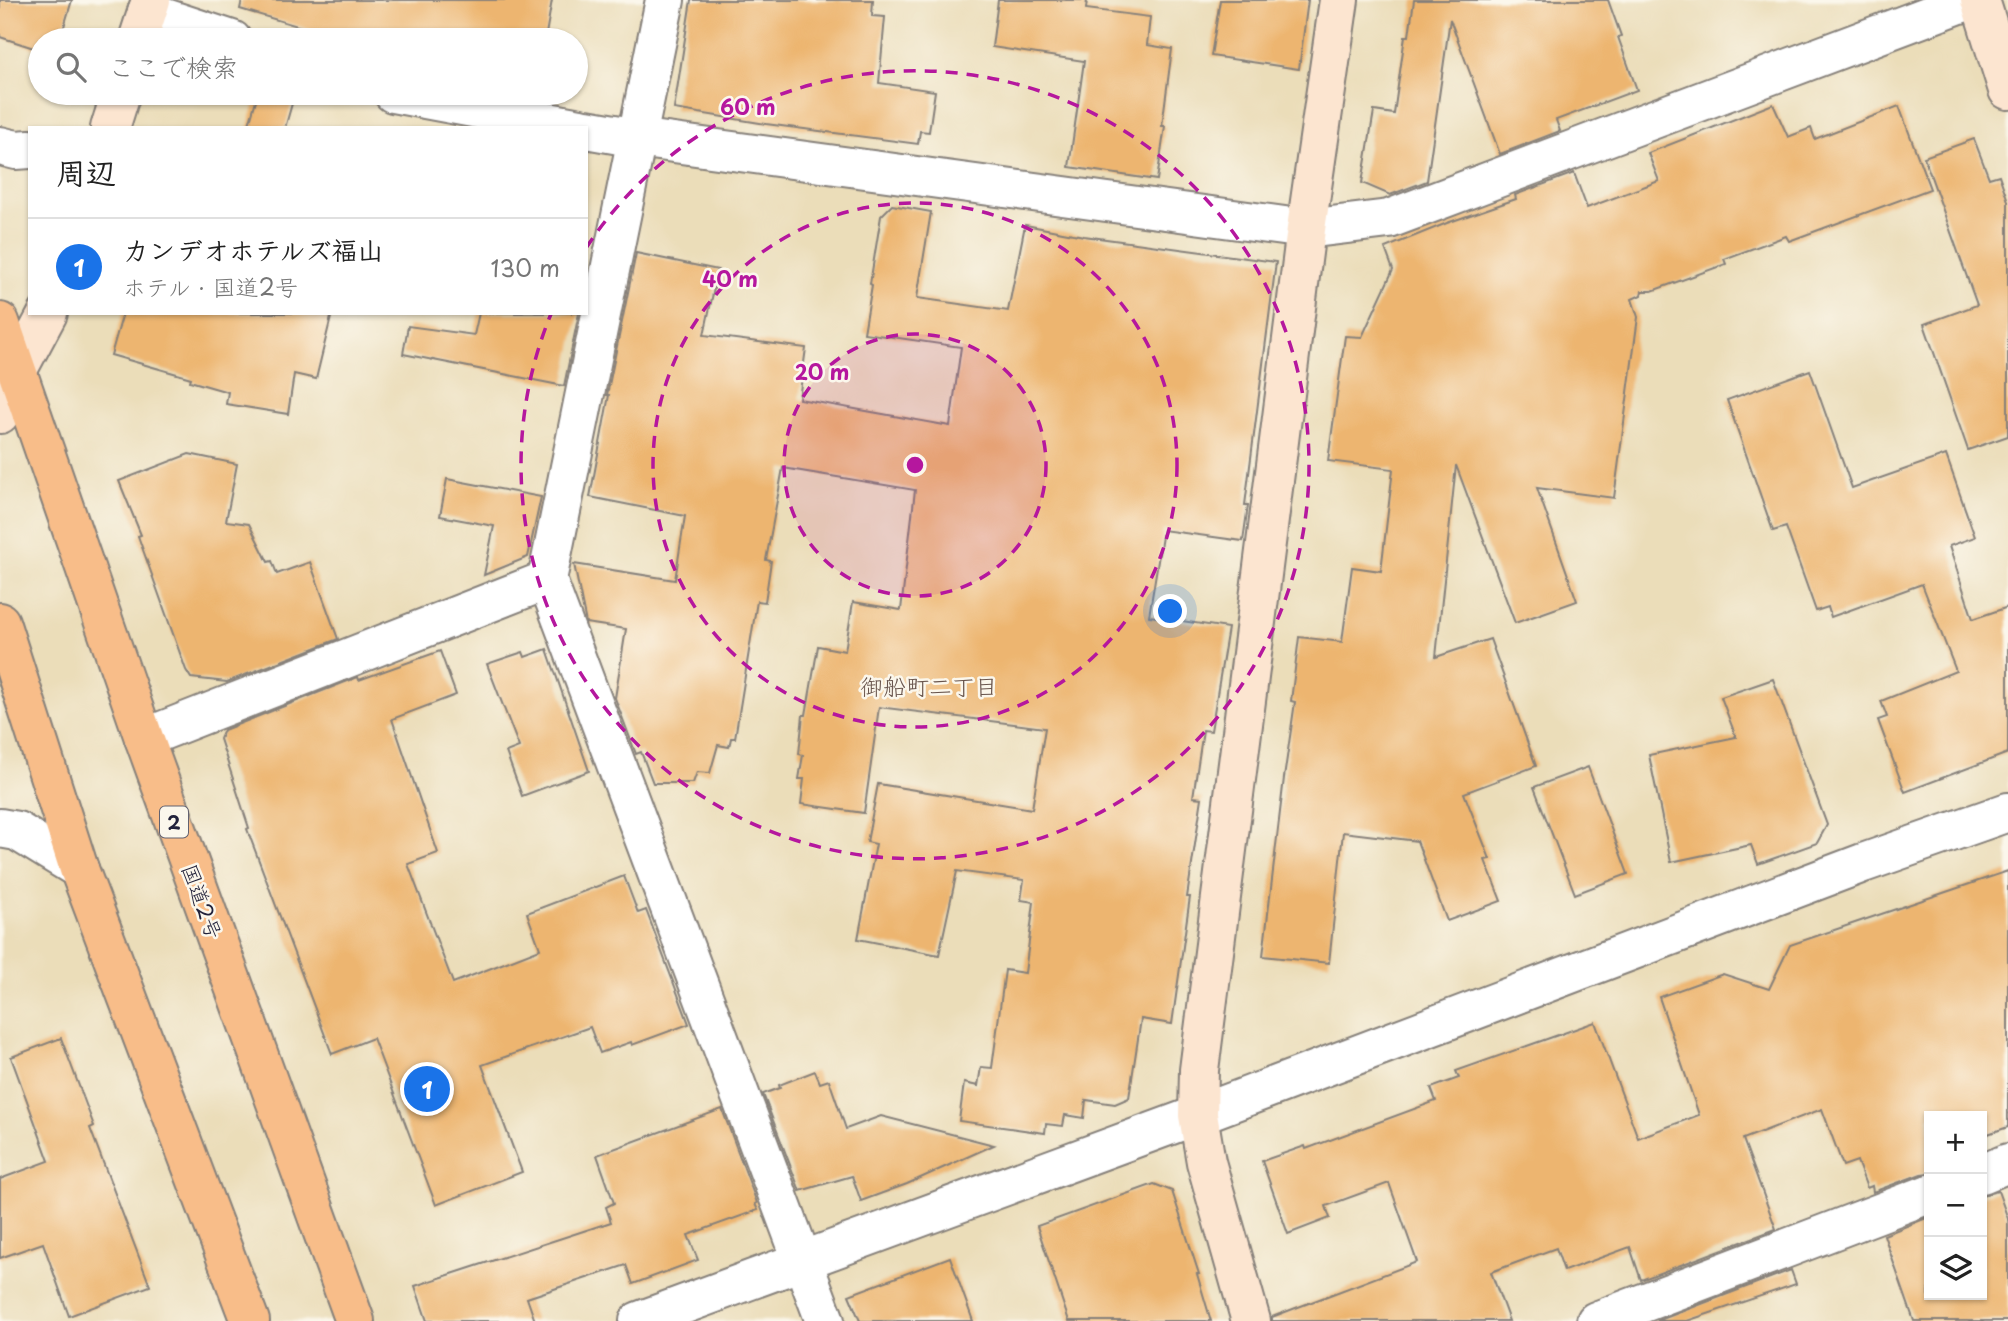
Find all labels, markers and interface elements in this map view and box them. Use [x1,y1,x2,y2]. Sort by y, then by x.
search box [28,28,588,105]
text: ここで検索 [108,47,238,86]
icon: search [52,48,90,86]
text: 60 m [720,90,776,122]
text: 周辺 [56,149,116,194]
text: カンデオホテルズ福山 [123,230,384,269]
text: 1 [74,250,85,285]
text: 130 m [490,250,560,285]
text: 40 m [702,262,758,294]
text: ホテル · 国道2号 [123,269,298,304]
text: 20 m [795,355,849,387]
centre of rings [903,453,927,477]
your location [1153,594,1187,628]
district label: 御船町二丁目 [860,668,998,703]
road number: 2 [160,806,188,838]
street label: 国道2号 [175,859,231,943]
pin: 1 [404,1063,450,1115]
map controls [1924,1111,1987,1300]
button: + [1924,1111,1987,1174]
button: − [1924,1174,1987,1237]
button: layers [1924,1237,1987,1300]

